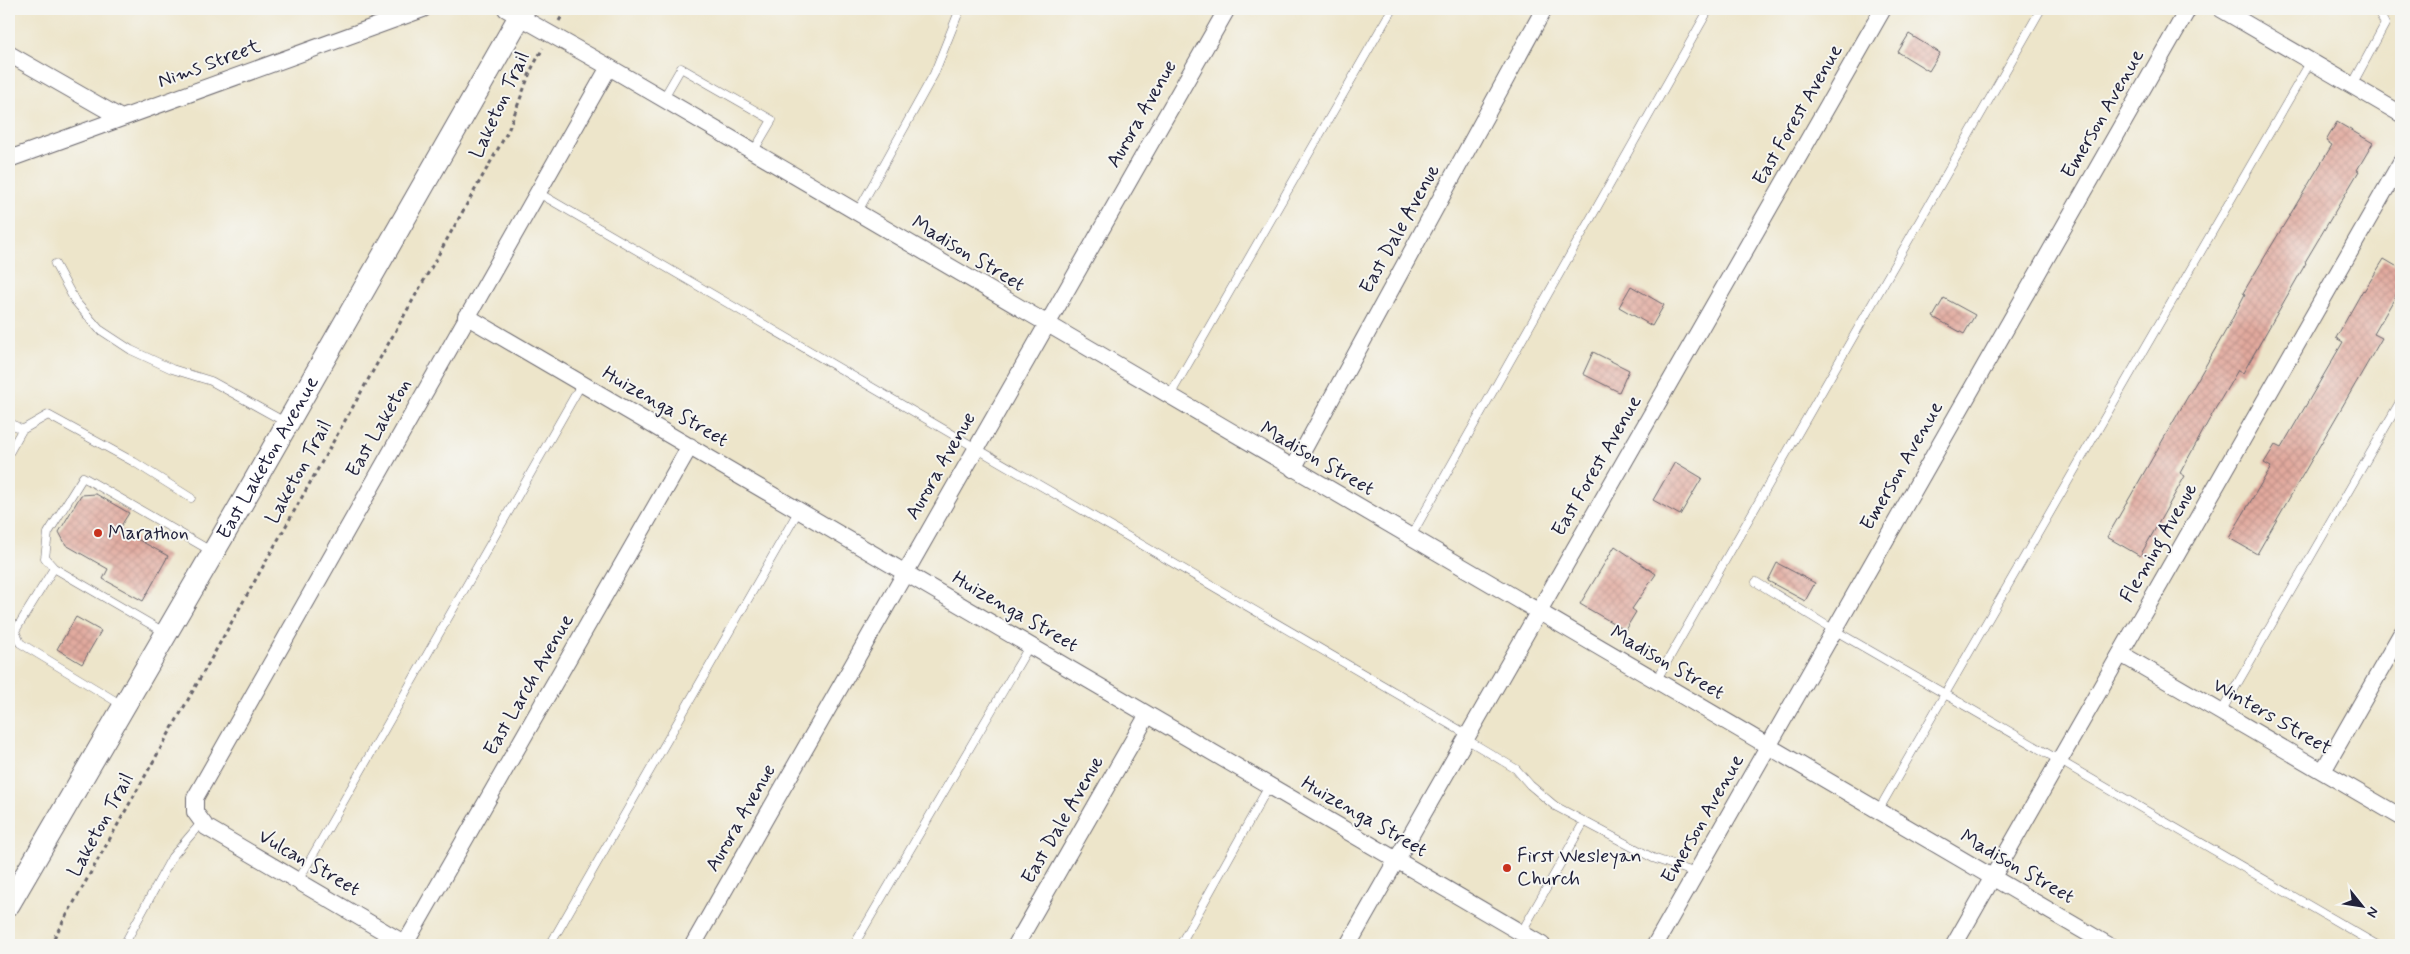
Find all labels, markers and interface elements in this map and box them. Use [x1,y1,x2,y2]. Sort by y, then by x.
street label: Nims Street [154,33,264,95]
street label: East Forest Avenue [1747,39,1850,191]
street label: Emerson Avenue [2055,44,2151,183]
street label: Laketon Trail [463,47,537,163]
street label: Aurora Avenue [1100,55,1184,173]
street label: East Dale Avenue [1353,159,1447,299]
street label: Madison Street [906,210,1030,298]
street label: Huizenga Street [597,360,733,454]
street label: East Laketon Avenue [210,371,325,544]
street label: East Laketon [340,374,418,482]
street label: East Forest Avenue [1546,390,1649,542]
street label: Emerson Avenue [1854,396,1950,535]
street label: Aurora Avenue [899,407,983,525]
street label: Laketon Trail [259,415,339,529]
street label: Madison Street [1255,415,1379,503]
street label: Fleming Avenue [2114,478,2206,609]
place label: Marathon [108,520,189,547]
marker: Marathon [92,527,104,539]
street label: Huizenga Street [947,565,1083,659]
street label: East Larch Avenue [477,609,581,761]
street label: Madison Street [1605,619,1729,707]
street label: Winters Street [2208,672,2336,762]
street label: Emerson Avenue [1655,749,1751,888]
street label: East Dale Avenue [1015,751,1111,889]
street label: Aurora Avenue [699,759,783,877]
street label: Laketon Trail [61,768,141,882]
street label: Huizenga Street [1296,770,1432,864]
street label: Vulcan Street [253,823,365,903]
street label: Madison Street [1955,823,2079,911]
place label: First Wesleyan Church [1517,843,1642,893]
marker: First Wesleyan Church [1501,862,1513,874]
north arrow [2338,882,2388,932]
text: N [2362,903,2383,921]

